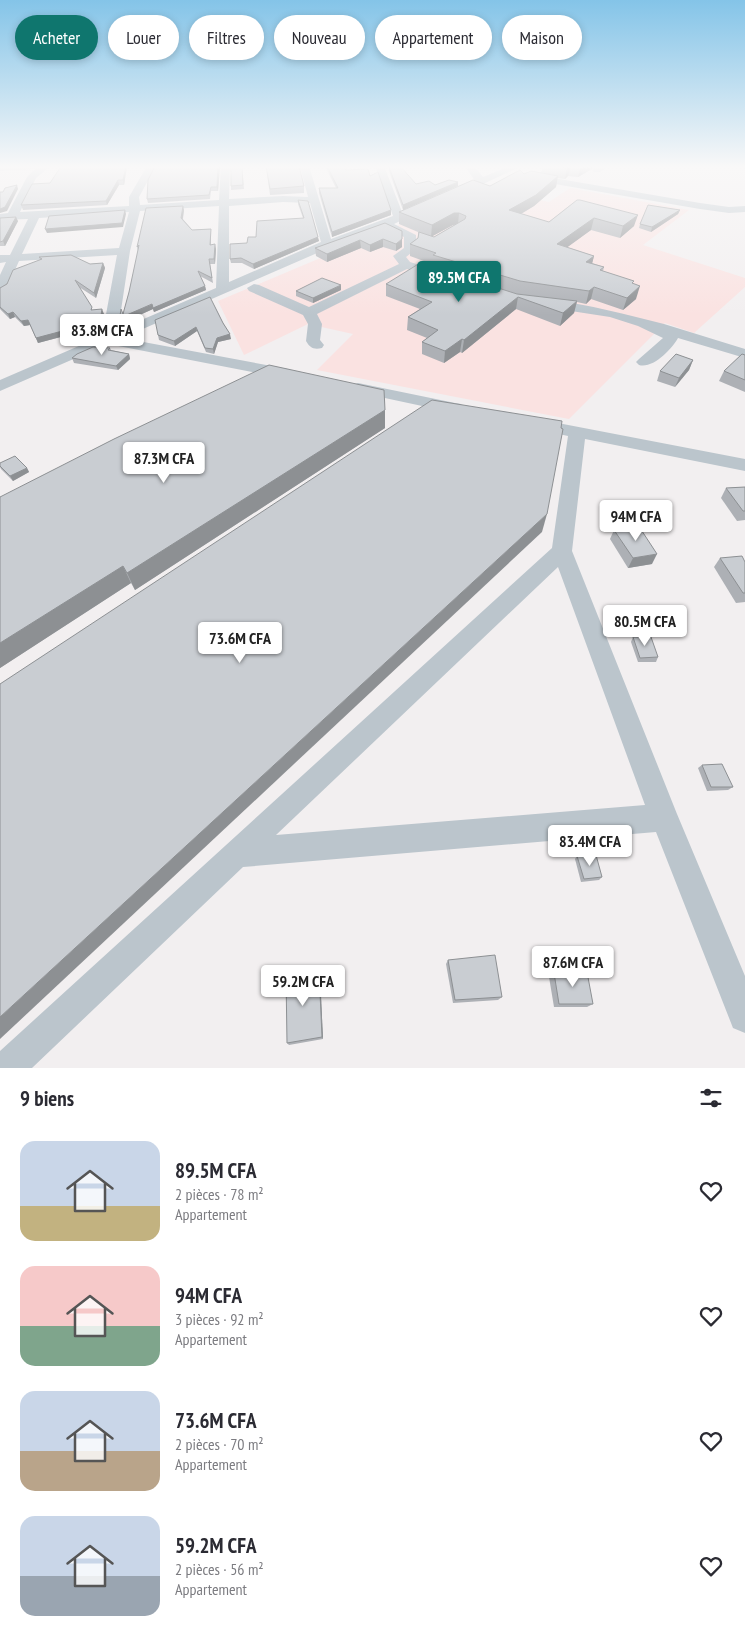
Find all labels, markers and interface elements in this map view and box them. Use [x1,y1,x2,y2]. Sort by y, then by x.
chip: Acheter [15,15,98,60]
chip: Louer [108,15,179,60]
chip: Filtres [189,15,264,60]
chip: Nouveau [274,15,365,60]
chip: Appartement [375,15,492,60]
chip: Maison [502,15,582,60]
pin: 89.5M CFA [402,260,516,303]
text: 89.5M CFA [428,267,490,287]
pin: 83.8M CFA [45,314,159,356]
text: 83.8M CFA [71,320,133,340]
pin: 87.3M CFA [107,442,221,484]
text: 87.3M CFA [134,448,194,468]
pin: 94M CFA [590,500,682,542]
text: 94M CFA [610,506,662,526]
pin: 80.5M CFA [588,604,702,647]
text: 80.5M CFA [614,611,676,631]
pin: 73.6M CFA [183,622,297,664]
text: 73.6M CFA [209,628,271,648]
pin: 83.4M CFA [533,824,647,867]
text: 83.4M CFA [559,831,621,851]
pin: 87.6M CFA [516,946,630,988]
text: 87.6M CFA [543,952,603,972]
pin: 59.2M CFA [246,964,360,1007]
text: 59.2M CFA [272,971,334,991]
icon: filters [697,1084,725,1112]
text: 9 biens [20,1085,74,1112]
text: 89.5M CFA [175,1157,256,1184]
icon: home [60,1161,120,1221]
icon: heart [697,1177,725,1205]
text: 2 pièces · 78 m² [175,1184,264,1204]
text: Appartement [175,1204,247,1224]
text: 94M CFA [175,1282,242,1309]
icon: home [60,1286,120,1346]
icon: heart [697,1302,725,1330]
text: 3 pièces · 92 m² [175,1309,264,1329]
text: Appartement [175,1329,247,1349]
text: 73.6M CFA [175,1407,256,1434]
icon: home [60,1411,120,1471]
icon: heart [697,1427,725,1455]
text: 2 pièces · 70 m² [175,1434,264,1454]
text: Appartement [175,1454,247,1474]
text: 59.2M CFA [175,1532,256,1559]
icon: home [60,1536,120,1596]
icon: heart [697,1552,725,1580]
text: 2 pièces · 56 m² [175,1559,264,1579]
text: Appartement [175,1579,247,1599]

